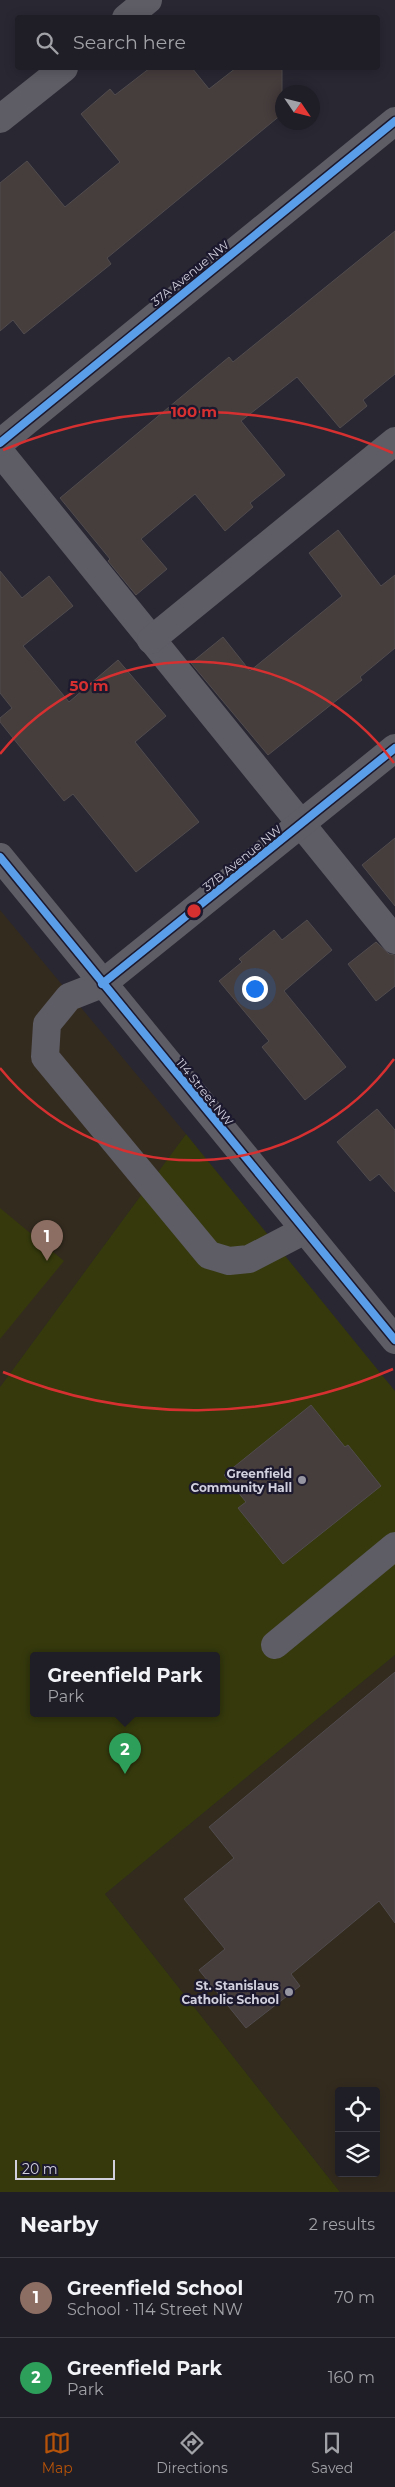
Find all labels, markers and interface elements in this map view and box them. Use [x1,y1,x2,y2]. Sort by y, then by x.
search box [15,15,380,70]
icon: search [33,29,61,57]
text: Search here [73,31,186,54]
north arrow [275,85,320,130]
street label: 37A Avenue NW [148,237,232,309]
text: 100 m [171,402,217,421]
text: 50 m [69,676,109,695]
street label: 37B Avenue NW [200,822,284,894]
centre of rings [185,902,203,920]
your location [242,976,268,1002]
street label: 114 Street NW [173,1055,237,1129]
pin: 1 [31,1220,63,1261]
place label: Greenfield Community Hall [191,1466,292,1495]
marker: Greenfield Community Hall [296,1474,308,1486]
popup [30,1652,220,1717]
text: Greenfield Park [47,1664,203,1687]
text: Park [47,1687,84,1706]
pin: 2 [109,1733,141,1774]
place label: St. Stanislaus Catholic School [181,1978,280,2007]
marker: St. Stanislaus Catholic School [283,1986,295,1998]
map controls [335,2087,380,2177]
button: locate [335,2087,380,2132]
button: layers [335,2132,380,2177]
scale bar [15,2157,115,2180]
text: 20 m [22,2160,58,2178]
text: Nearby [20,2212,99,2237]
text: 2 results [309,2215,375,2234]
text: Greenfield School [67,2277,243,2300]
text: 1 [33,2288,39,2307]
text: 70 m [334,2288,375,2307]
text: School · 114 Street NW [67,2300,243,2319]
text: Greenfield Park [67,2357,222,2380]
text: 2 [31,2368,41,2387]
text: 160 m [328,2368,375,2387]
text: Park [67,2380,104,2399]
tab: Map [42,2429,73,2477]
tab: Directions [156,2429,228,2477]
tab: Saved [311,2429,353,2477]

